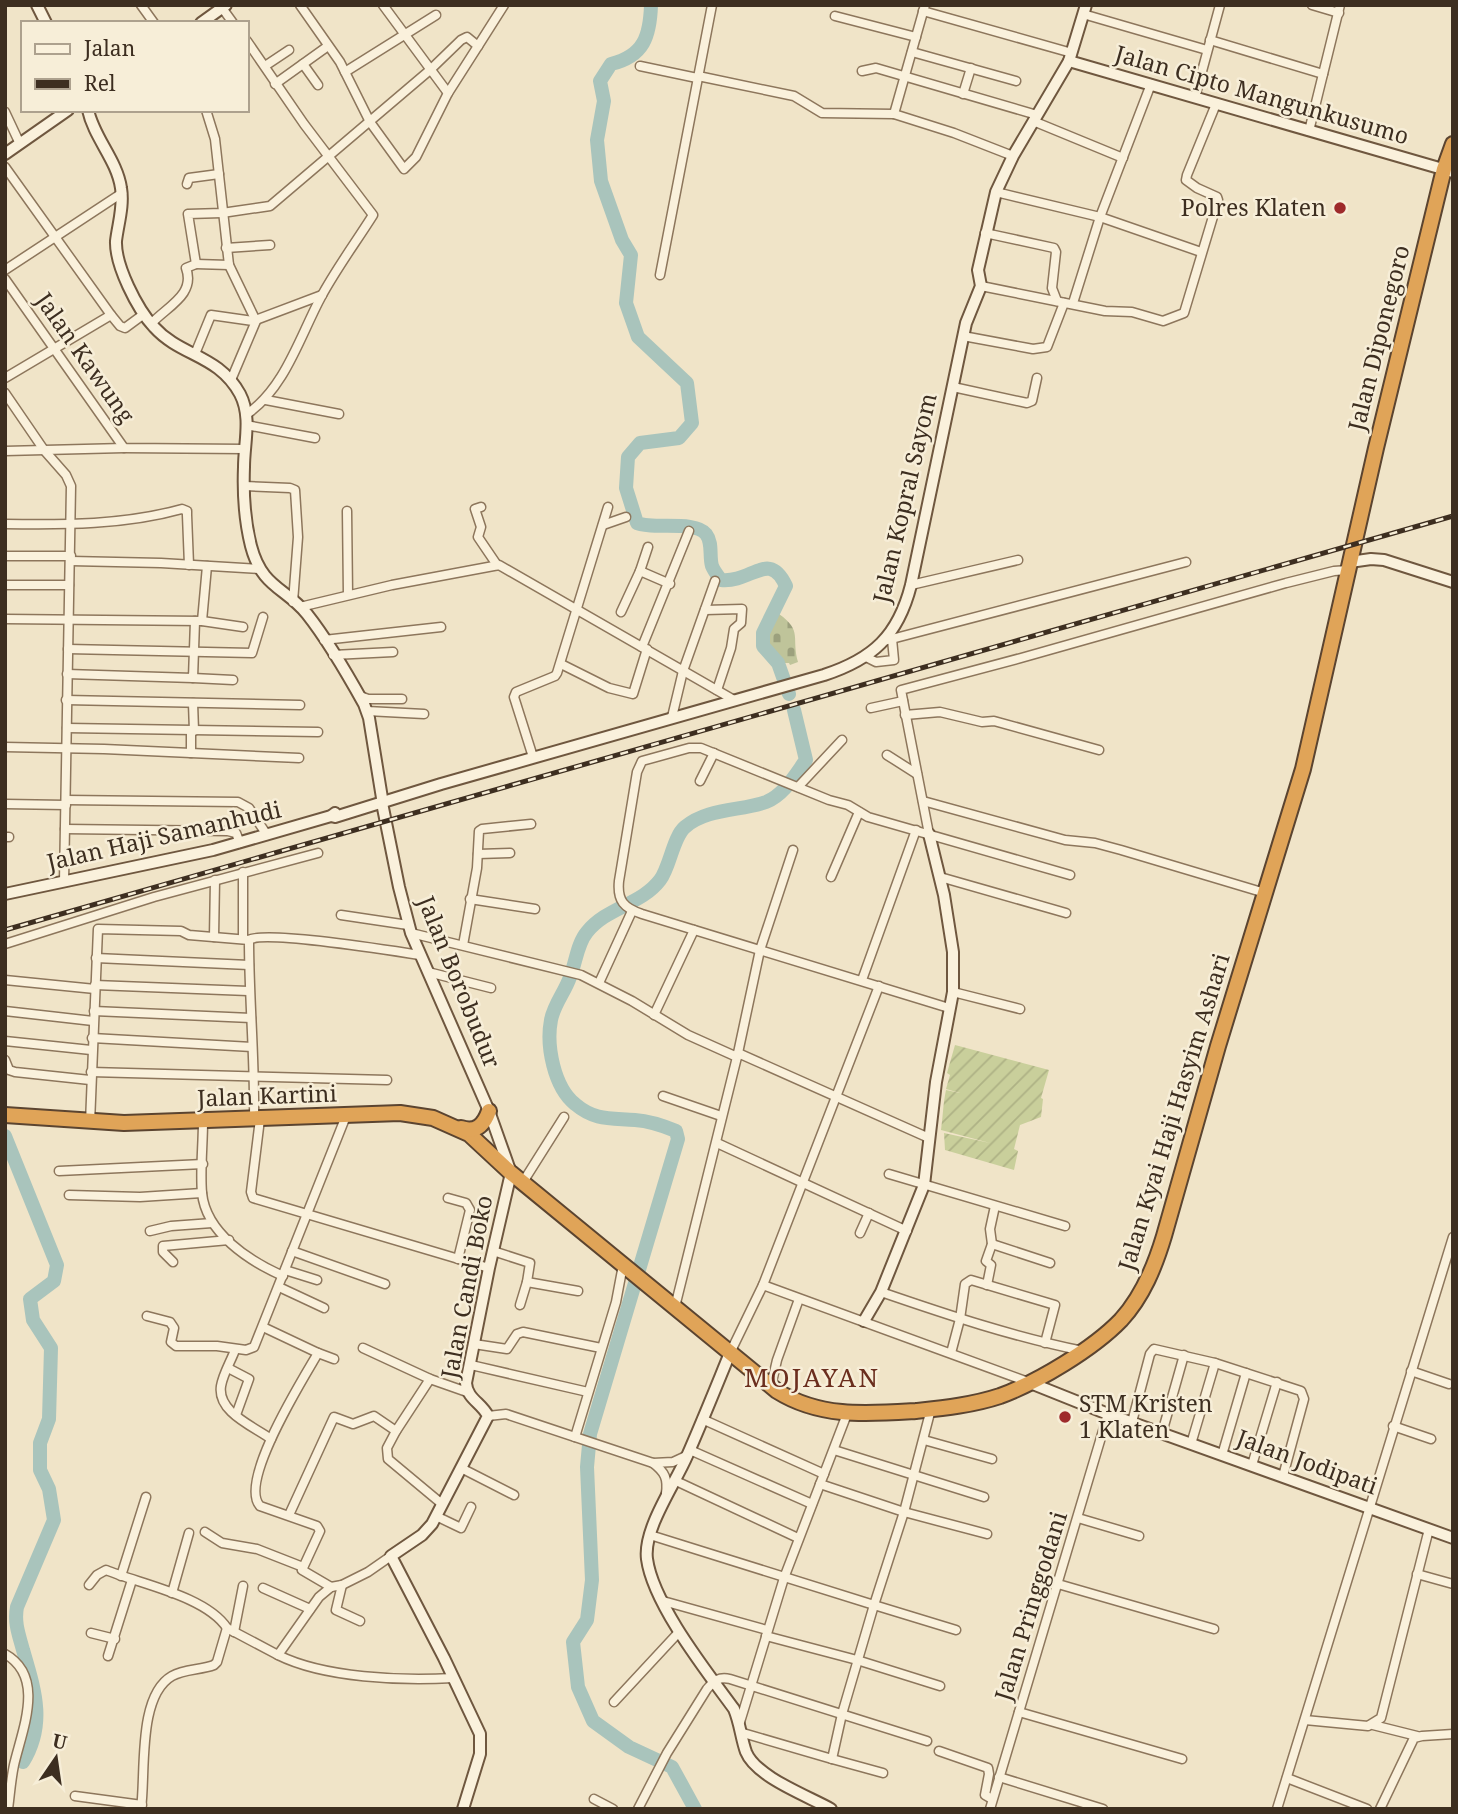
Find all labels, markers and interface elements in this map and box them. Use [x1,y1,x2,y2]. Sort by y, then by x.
legend [21,21,248,112]
text: Jalan [83,34,135,62]
street label: Jalan Cipto Mangunkusumo [1111,36,1413,151]
text: Rel [84,69,116,97]
place label: Polres Klaten [1181,191,1326,223]
marker: Polres Klaten [1332,200,1348,216]
street label: Jalan Diponegoro [1339,242,1417,435]
street label: Jalan Kawung [28,285,143,430]
street label: Jalan Kopral Sayom [864,389,944,607]
street label: Jalan Haji Samanhudi [43,792,285,878]
street label: Jalan Borobudur [410,890,509,1072]
street label: Jalan Kyai Haji Hasyim Ashari [1109,949,1237,1275]
street label: Jalan Kartini [196,1077,338,1113]
street label: Jalan Candi Boko [432,1192,499,1382]
district label: MOJAYAN [744,1359,880,1395]
place label: STM Kristen 1 Klaten [1079,1387,1213,1445]
marker: STM Kristen 1 Klaten [1057,1409,1073,1425]
street label: Jalan Jodipati [1232,1420,1383,1502]
street label: Jalan Pringgodani [986,1507,1074,1705]
north arrow [21,1723,91,1793]
text: U [50,1727,70,1756]

